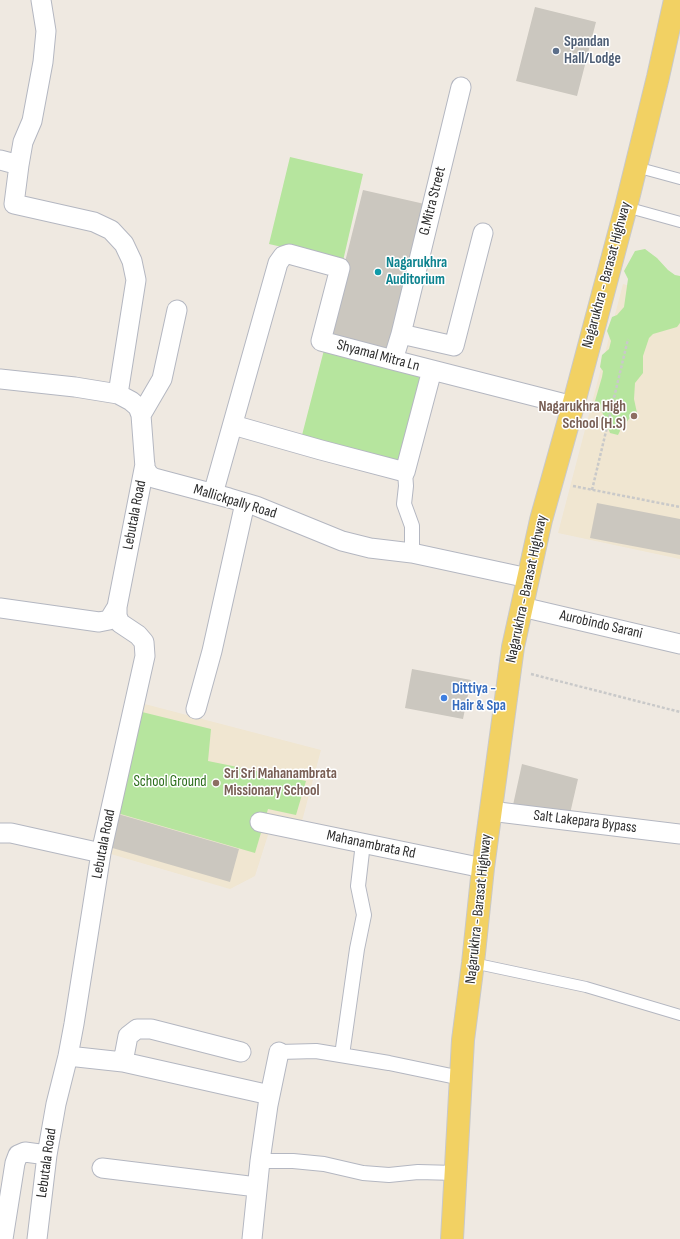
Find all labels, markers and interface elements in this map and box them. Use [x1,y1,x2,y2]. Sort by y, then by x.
place label: Spandan Hall/Lodge [564,33,621,68]
marker: Spandan Hall/Lodge [551,46,561,56]
street label: G.Mitra Street [416,165,450,237]
street label: Nagarukhra - Barasat Highway [579,200,635,350]
place label: Nagarukhra Auditorium [386,254,447,289]
marker: Nagarukhra Auditorium [373,267,383,277]
street label: Shyamal Mitra Ln [335,336,421,376]
place label: Nagarukhra High School (H.S) [538,398,626,433]
marker: Nagarukhra High School (H.S) [629,411,639,421]
street label: Lebutala Road [119,479,151,551]
street label: Mallickpally Road [191,481,279,523]
street label: Nagarukhra - Barasat Highway [503,513,551,665]
street label: Aurobindo Sarani [558,607,644,643]
place label: Dittiya - Hair & Spa [452,680,506,715]
marker: Dittiya - Hair & Spa [439,693,449,703]
place label: Sri Sri Mahanambrata Missionary School [224,765,337,800]
park label: School Ground [133,773,207,791]
marker: Sri Sri Mahanambrata Missionary School [211,778,221,788]
street label: Salt Lakepara Bypass [532,807,638,837]
street label: Lebutala Road [88,808,120,880]
street label: Mahanambrata Rd [325,827,417,863]
street label: Nagarukhra - Barasat Highway [462,833,496,985]
street label: Lebutala Road [33,1127,61,1199]

